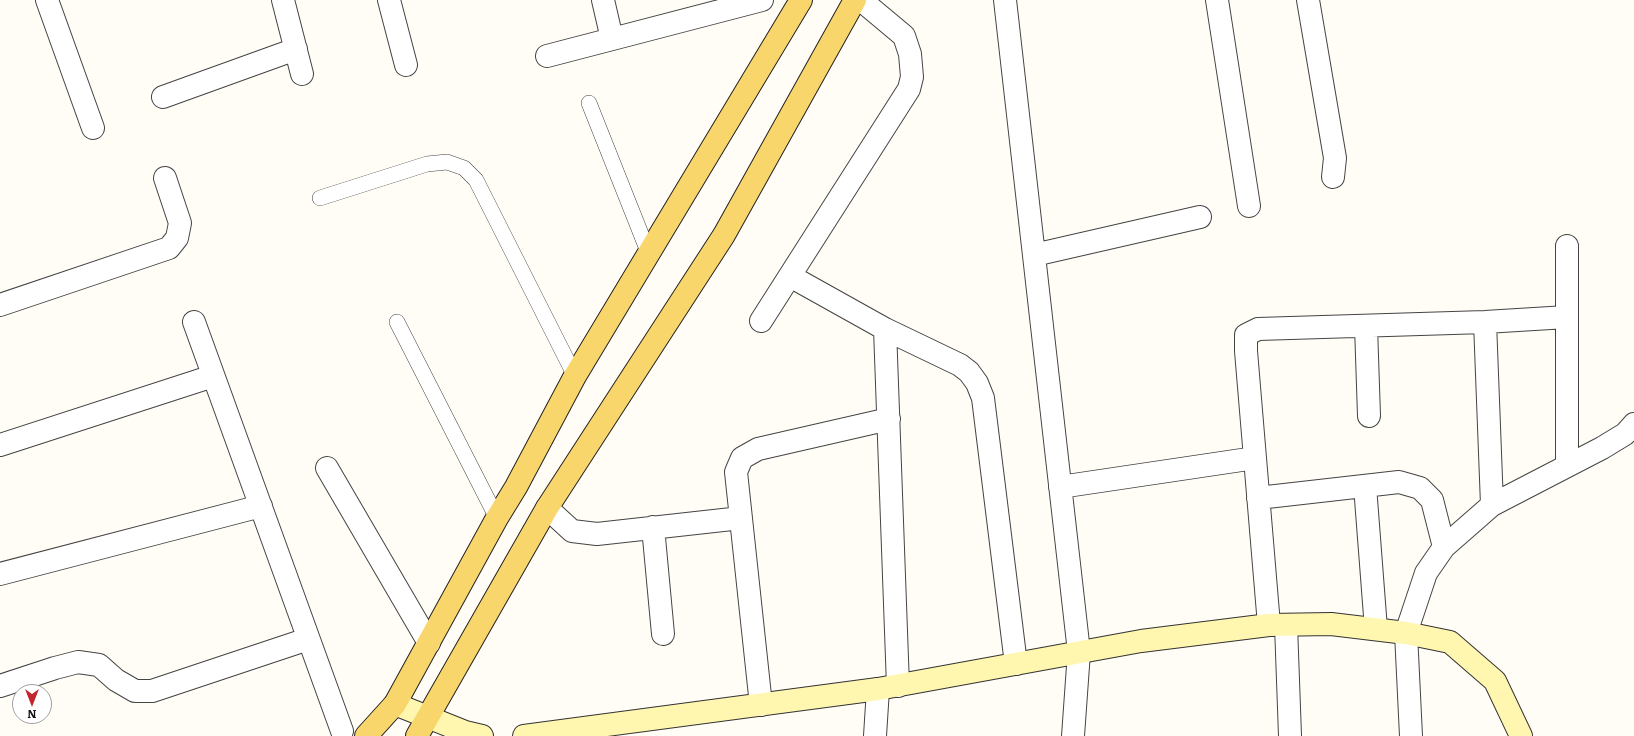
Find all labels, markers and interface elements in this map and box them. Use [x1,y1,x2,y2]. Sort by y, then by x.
north arrow [12,684,52,724]
text: N [27,707,37,723]

